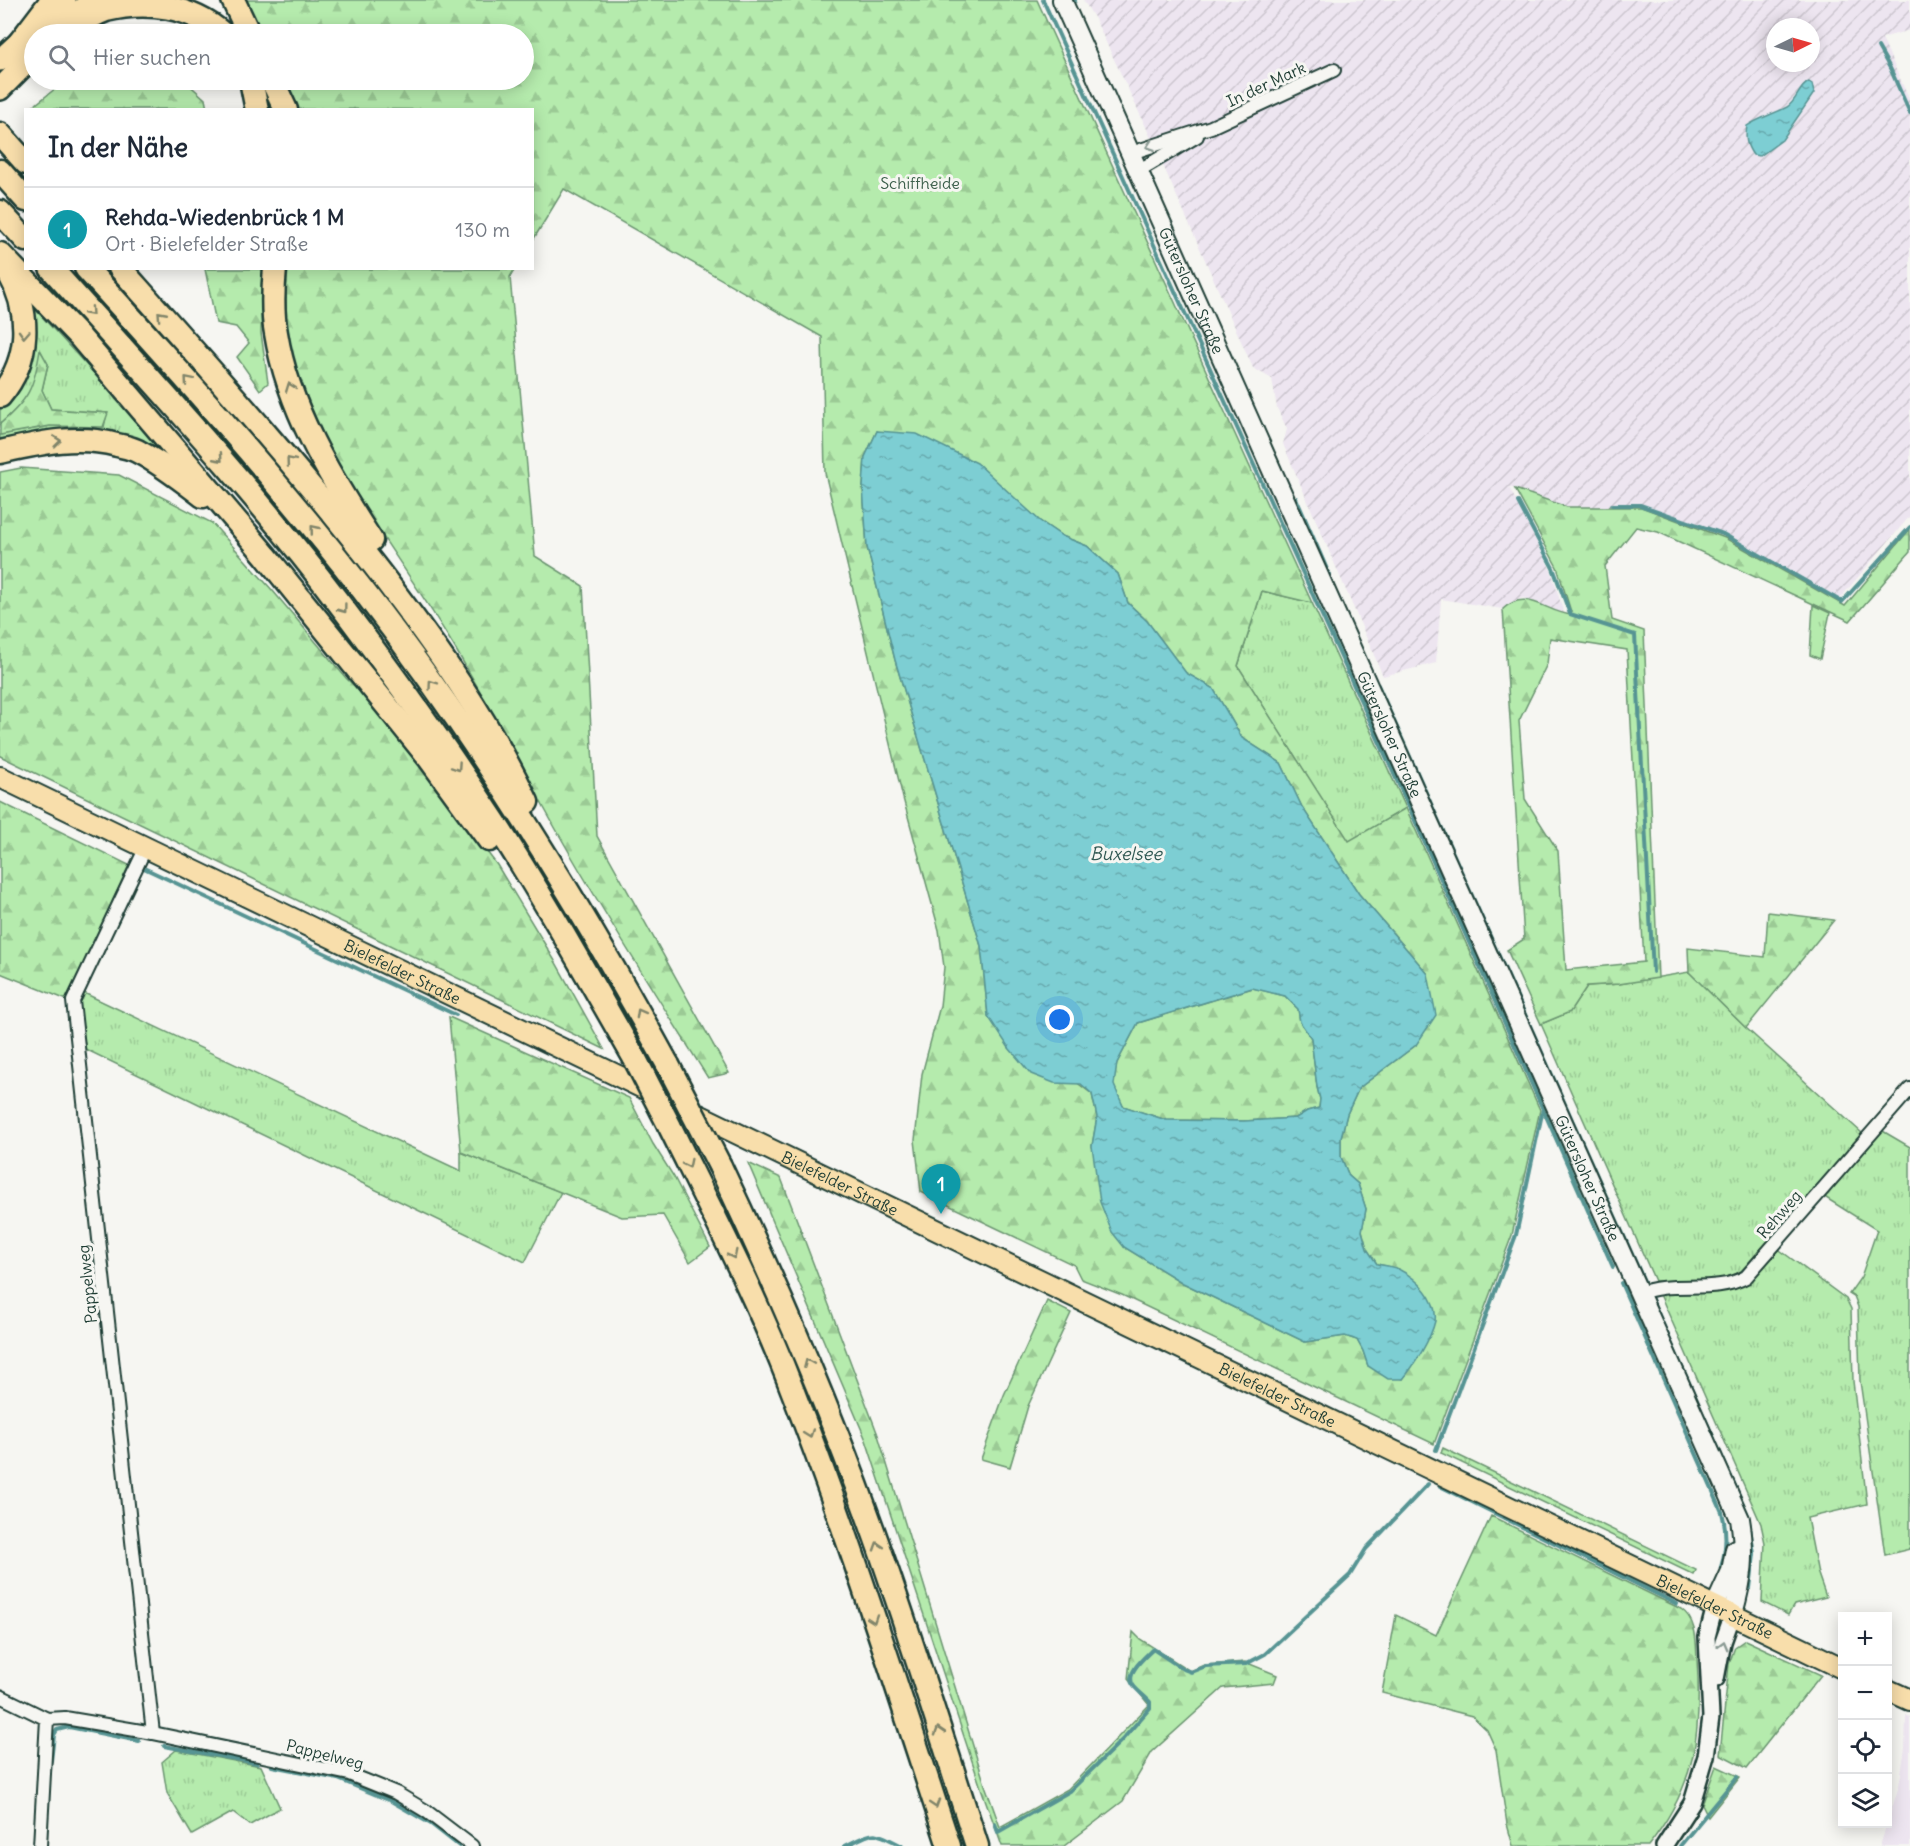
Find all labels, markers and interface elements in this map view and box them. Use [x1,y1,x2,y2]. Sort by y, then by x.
north arrow [1766,18,1820,72]
search box [24,24,534,90]
icon: search [45,41,78,74]
text: Hier suchen [93,43,211,71]
street label: In der Mark [1223,57,1309,111]
text: In der Nähe [48,131,188,164]
one-way arrow [1146,138,1156,151]
park label: Schiffheide [880,173,960,193]
text: Rehda-Wiedenbrück 1 M [105,203,345,231]
text: 1 [64,217,71,242]
text: 130 m [455,217,510,242]
street label: Gütersloher Straße [1155,224,1229,357]
text: Ort · Bielefelder Straße [105,231,308,256]
one-way arrow [83,305,94,316]
one-way arrow [157,311,168,322]
one-way arrow [18,329,31,338]
one-way arrow [184,376,195,387]
one-way arrow [285,382,297,393]
one-way arrow [53,435,62,448]
one-way arrow [212,451,223,462]
one-way arrow [286,457,297,468]
one-way arrow [310,524,321,535]
one-way arrow [336,602,347,613]
street label: Gütersloher Straße [1353,668,1427,800]
one-way arrow [428,679,439,690]
one-way arrow [450,760,461,771]
water label: Buxelsee [1090,842,1163,865]
street label: Bielefelder Straße [341,935,464,1008]
your location [1045,1005,1074,1034]
one-way arrow [636,1009,647,1020]
street label: Gütersloher Straße [1551,1112,1625,1244]
street label: Bielefelder Straße [778,1147,901,1220]
one-way arrow [680,1157,692,1168]
pin: 1 [922,1164,960,1214]
street label: Rehweg [1753,1186,1805,1242]
street label: Pappelweg [73,1244,101,1324]
one-way arrow [725,1249,737,1260]
street label: Bielefelder Straße [1216,1358,1339,1432]
one-way arrow [803,1359,815,1370]
one-way arrow [802,1428,814,1439]
one-way arrow [872,1541,885,1552]
street label: Bielefelder Straße [1653,1570,1776,1643]
map controls [1838,1612,1892,1828]
button: + [1838,1612,1892,1666]
one-way arrow [866,1613,879,1623]
one-way arrow [1715,1640,1728,1650]
button: − [1838,1666,1892,1720]
button: locate [1838,1720,1892,1774]
one-way arrow [934,1726,946,1737]
street label: Pappelweg [284,1735,366,1773]
button: layers [1838,1774,1892,1828]
one-way arrow [928,1798,940,1809]

